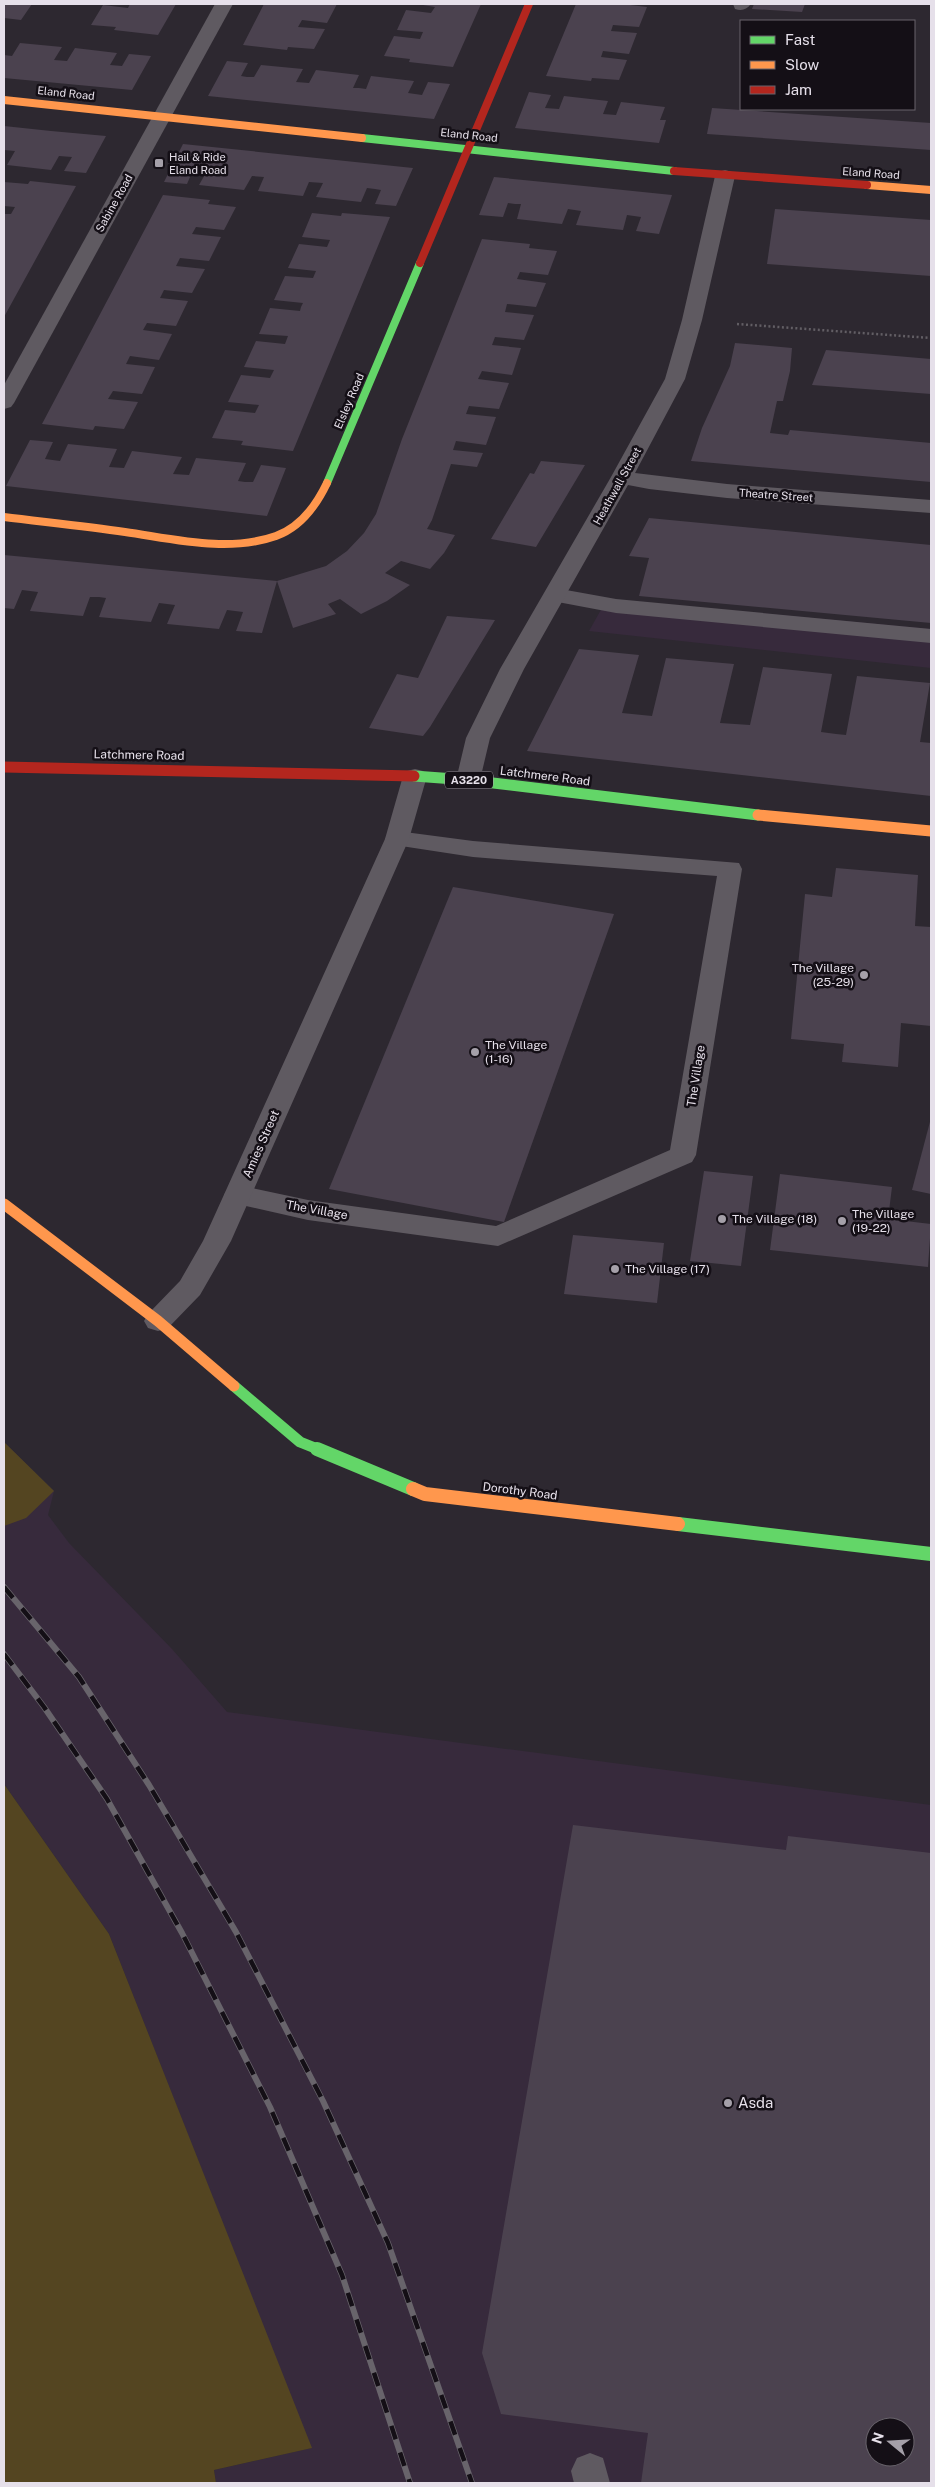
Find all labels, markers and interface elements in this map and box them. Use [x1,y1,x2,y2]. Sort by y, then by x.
legend [740,20,915,110]
text: Fast [785,31,815,48]
text: Slow [785,56,820,73]
text: Jam [785,81,812,98]
street label: Eland Road [37,84,95,102]
street label: Eland Road [440,126,498,144]
place label: Hail & Ride Eland Road [169,151,227,176]
marker: Hail & Ride Eland Road [153,157,165,169]
street label: Eland Road [842,165,900,181]
street label: Sabine Road [93,172,135,234]
street label: Elsley Road [332,371,366,431]
street label: Heathwall Street [591,445,643,527]
street label: Theatre Street [739,486,813,504]
street label: Latchmere Road [93,747,185,763]
street label: Latchmere Road [499,764,591,788]
road number: A3220 [445,772,493,788]
place label: The Village (25-29) [792,961,854,989]
marker: The Village (25-29) [858,969,870,981]
place label: The Village (1-16) [485,1038,547,1066]
street label: The Village [684,1044,708,1108]
marker: The Village (1-16) [469,1046,481,1058]
street label: Amies Street [240,1108,282,1180]
street label: The Village [285,1198,349,1222]
place label: The Village (19-22) [852,1207,914,1235]
place label: The Village (18) [732,1212,817,1226]
marker: The Village (18) [716,1213,728,1225]
marker: The Village (19-22) [836,1215,848,1227]
place label: The Village (17) [625,1262,710,1276]
marker: The Village (17) [609,1263,621,1275]
street label: Dorothy Road [482,1479,558,1503]
place label: Asda [738,2094,773,2111]
marker: Asda [722,2097,734,2109]
north arrow [865,2417,915,2467]
text: N [868,2430,887,2446]

